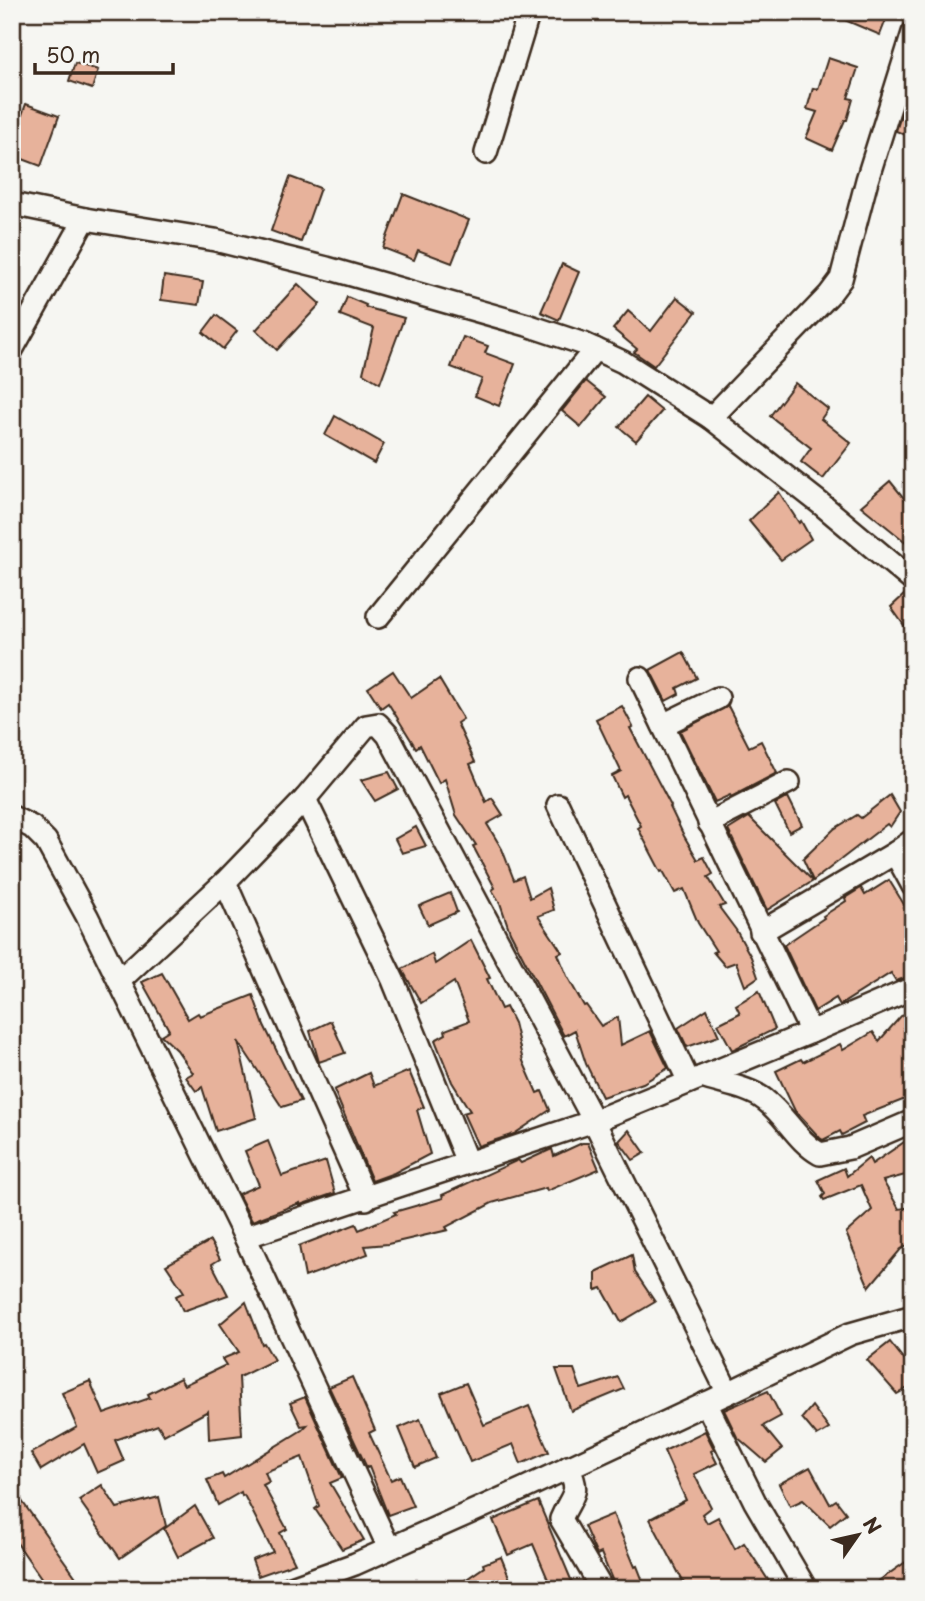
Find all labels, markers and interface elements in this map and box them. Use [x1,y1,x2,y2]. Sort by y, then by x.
scale bar [35,32,173,76]
text: 50 m [46,38,100,70]
north arrow [824,1500,894,1570]
text: N [857,1511,889,1539]

